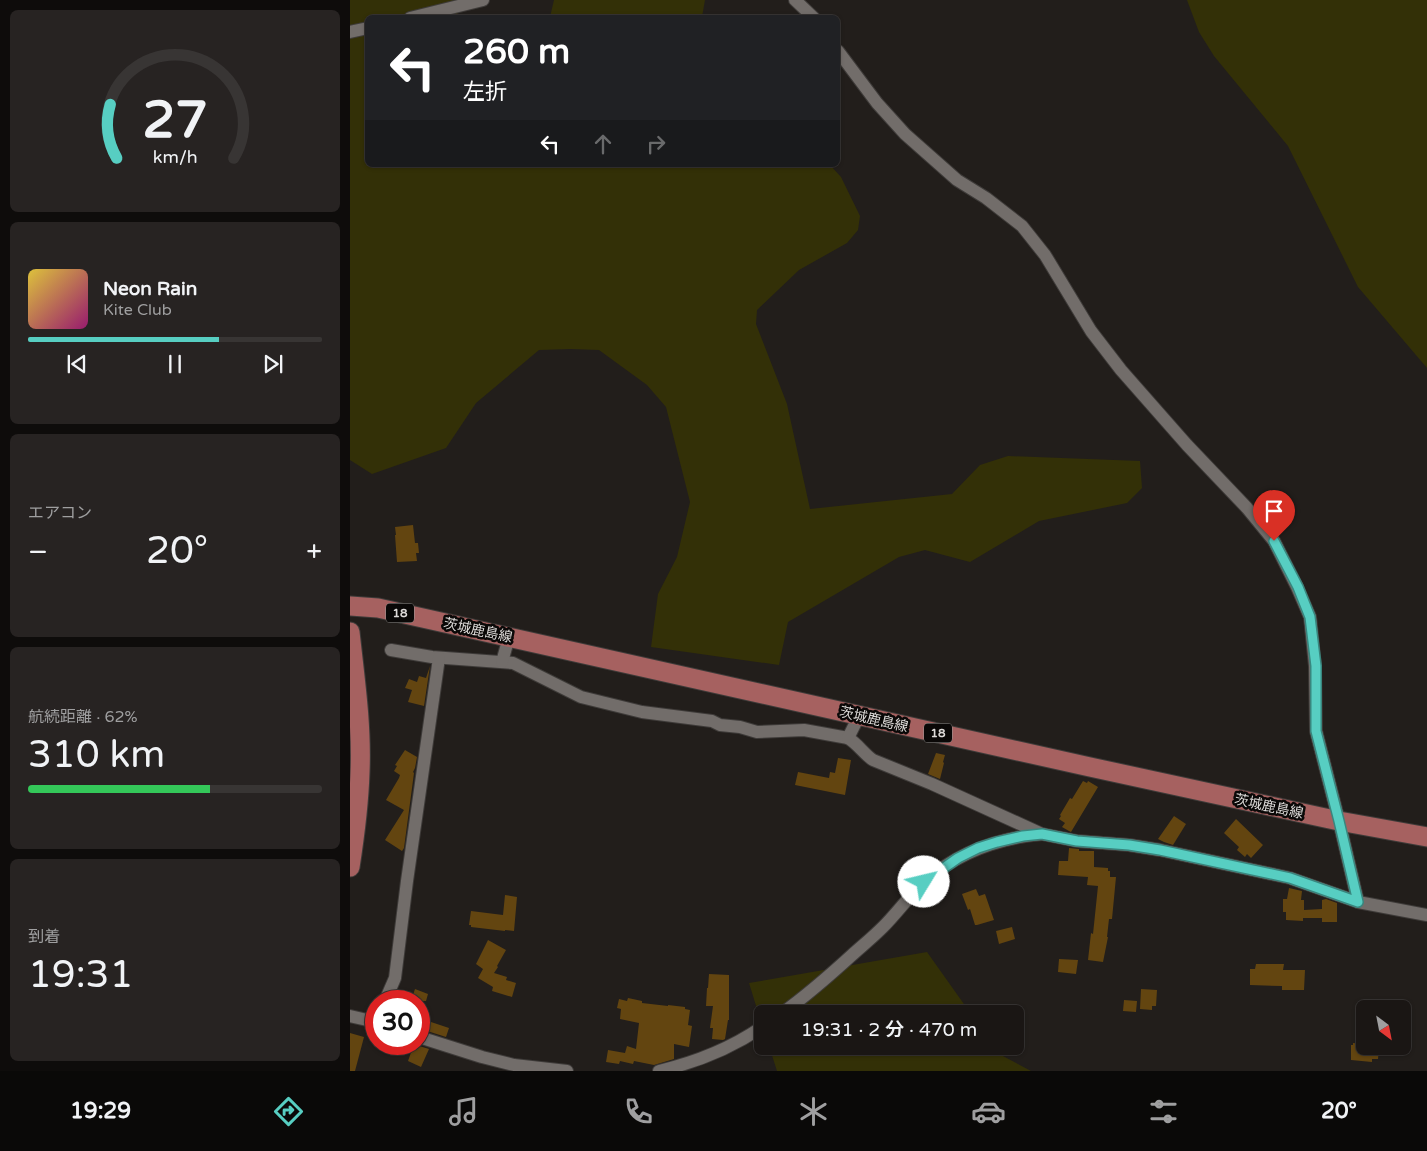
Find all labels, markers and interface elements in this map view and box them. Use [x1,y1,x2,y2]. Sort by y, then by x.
text: 260 m [463,31,570,73]
icon: left [380,35,445,100]
text: 左折 [463,79,507,105]
text: 27 [142,89,208,152]
icon: left [536,130,564,158]
icon: ahead [589,130,617,158]
icon: right [642,130,670,158]
text: km/h [153,147,197,168]
text: Neon Rain [103,278,197,300]
text: Kite Club [103,300,172,320]
icon: previous [63,350,91,378]
icon: pause [161,350,189,378]
icon: next [259,350,287,378]
pin [1253,490,1295,541]
icon: arrive [1260,497,1288,525]
text: エアコン [28,503,92,523]
text: 20° [146,528,208,574]
text: − [28,535,48,569]
text: + [306,535,322,569]
road number: 18 [386,604,414,622]
street label: 茨城鹿島線 [442,615,514,646]
street label: 茨城鹿島線 [838,703,910,736]
text: 航続距離 · 62% [28,707,138,727]
road number: 18 [924,724,952,742]
text: 310 km [28,732,165,778]
street label: 茨城鹿島線 [1233,791,1305,822]
position arrow [897,855,949,907]
text: 到着 [28,927,60,947]
text: 19:31 [28,952,133,998]
speed limit sign: 30 [365,990,430,1055]
north arrow [1356,1000,1411,1055]
map controls [1356,1000,1411,1055]
text: 19:31 · 2 分 · 470 m [801,1019,977,1041]
icon: directions [271,1094,306,1129]
icon: music [446,1094,481,1129]
icon: phone [621,1094,656,1129]
icon: climate [796,1094,831,1129]
icon: car [971,1094,1006,1129]
icon: filters [1146,1094,1181,1129]
text: 19:29 [70,1098,131,1124]
text: 20° [1321,1098,1357,1124]

